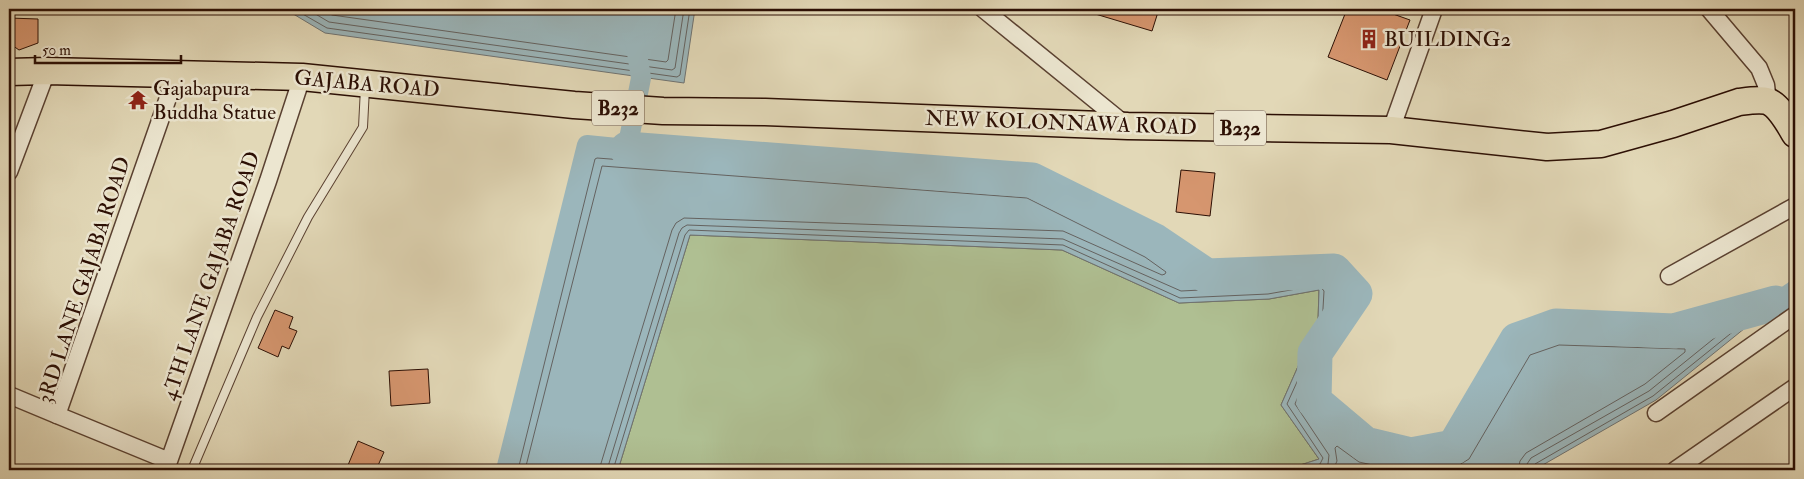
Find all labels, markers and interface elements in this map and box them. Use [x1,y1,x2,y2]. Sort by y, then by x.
place label: BUILDING2 [1384,26,1511,53]
building icon: BUILDING2 [1358,28,1380,50]
scale bar [35,32,181,64]
text: 50 m [42,41,71,60]
street label: GAJABA ROAD [293,64,441,104]
place label: Gajabapura Buddha Statue [153,75,276,126]
temple icon: Gajabapura Buddha Statue [127,89,149,111]
road number: B232 [592,90,644,126]
street label: NEW KOLONNAWA ROAD [925,105,1197,141]
road number: B232 [1214,110,1266,146]
street label: 4TH LANE GAJABA ROAD [156,148,266,404]
street label: 3RD LANE GAJABA ROAD [31,153,137,407]

